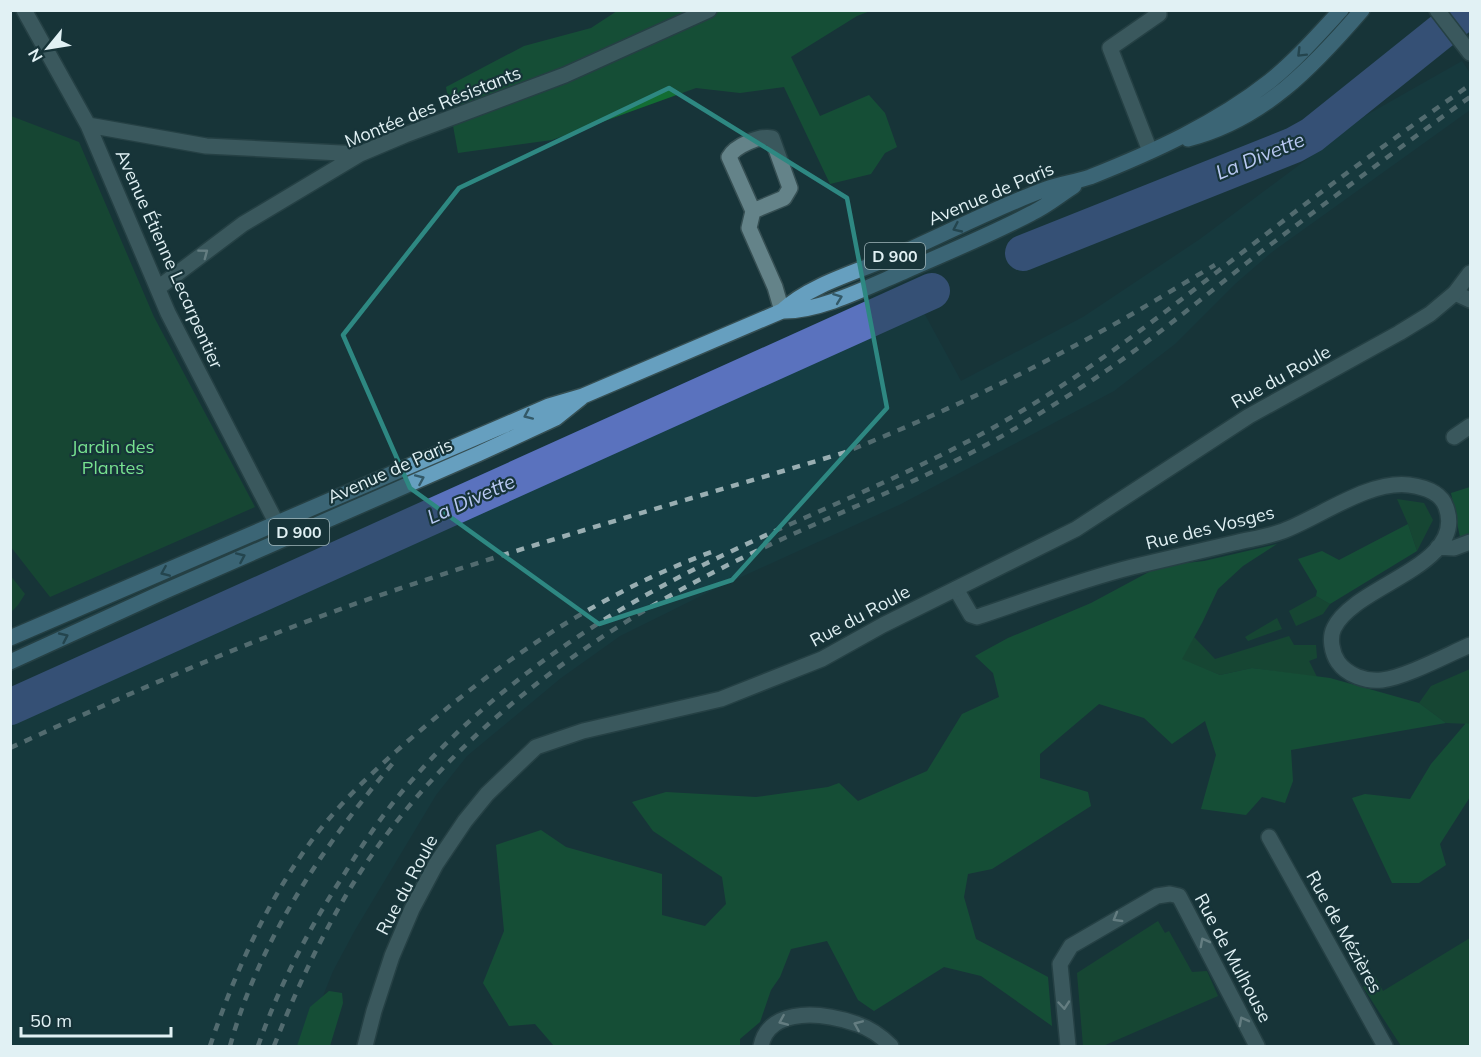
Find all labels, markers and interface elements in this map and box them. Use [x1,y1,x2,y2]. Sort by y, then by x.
north arrow [18,18,78,78]
text: N [23,45,47,66]
one-way arrow [1297,45,1308,56]
street label: Montée des Résistants [341,61,524,152]
water label: La Divette [1212,126,1308,185]
street label: Avenue Étienne Lecarpentier [111,146,228,372]
street label: Avenue de Paris [924,157,1057,230]
one-way arrow [953,220,964,232]
road number: D 900 [865,243,925,269]
one-way arrow [198,249,209,260]
one-way arrow [832,293,843,305]
street label: Rue du Roule [1227,340,1335,413]
one-way arrow [524,407,535,419]
street label: Avenue de Paris [324,433,456,508]
park label: Jardin des Plantes [72,435,155,479]
water label: La Divette [423,468,519,529]
one-way arrow [414,475,425,487]
street label: Rue des Vosges [1143,500,1277,555]
road number: D 900 [269,519,329,545]
one-way arrow [235,553,246,565]
one-way arrow [160,565,171,577]
street label: Rue du Roule [806,580,914,652]
one-way arrow [57,633,68,645]
street label: Rue du Roule [371,831,443,939]
street label: Rue de Mézières [1301,867,1388,997]
street label: Rue de Mulhouse [1190,889,1277,1026]
one-way arrow [1113,910,1123,922]
one-way arrow [1200,938,1211,949]
scale bar [21,1000,171,1038]
one-way arrow [1057,1001,1070,1010]
text: 50 m [30,1009,72,1032]
one-way arrow [779,1014,790,1026]
one-way arrow [1239,1017,1250,1027]
one-way arrow [853,1020,864,1032]

